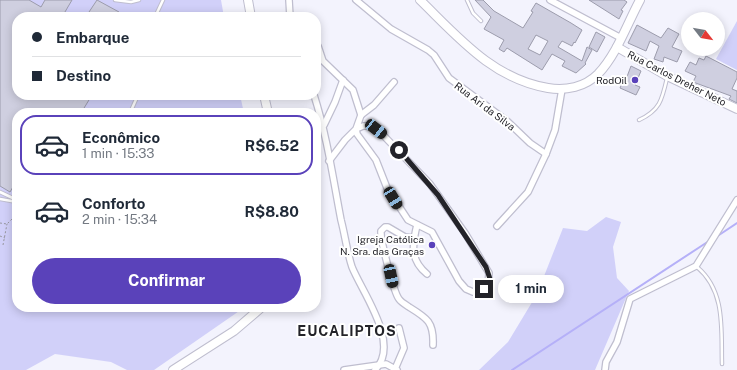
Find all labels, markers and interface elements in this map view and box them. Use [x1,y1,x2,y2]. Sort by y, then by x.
north arrow [681,12,725,56]
map controls [681,12,725,56]
text: Embarque [56,29,129,46]
street label: Rua Carlos Dreher Neto [626,48,729,108]
text: Destino [56,67,111,84]
place label: RodOil [596,74,627,86]
marker: RodOil [630,75,640,85]
street label: Rua Ari da Silva [452,79,518,133]
car [363,117,389,141]
icon: car [34,127,70,163]
text: Econômico [82,129,160,146]
text: R$6.52 [245,137,299,154]
route start [390,141,408,159]
text: 1 min · 15:33 [82,146,155,161]
car [382,185,404,211]
icon: car [34,193,70,229]
text: Conforto [82,195,145,212]
text: R$8.80 [245,203,299,220]
text: 2 min · 15:34 [82,212,157,227]
place label: Igreja Católica N. Sra. das Graças [340,233,424,257]
marker: Igreja Católica N. Sra. das Graças [427,240,437,250]
button: Confirmar [32,258,301,304]
car [383,263,399,289]
callout: 1 min [498,275,564,303]
route end [475,280,493,298]
text: 1 min [515,281,547,296]
district label: EUCALIPTOS [297,323,397,339]

